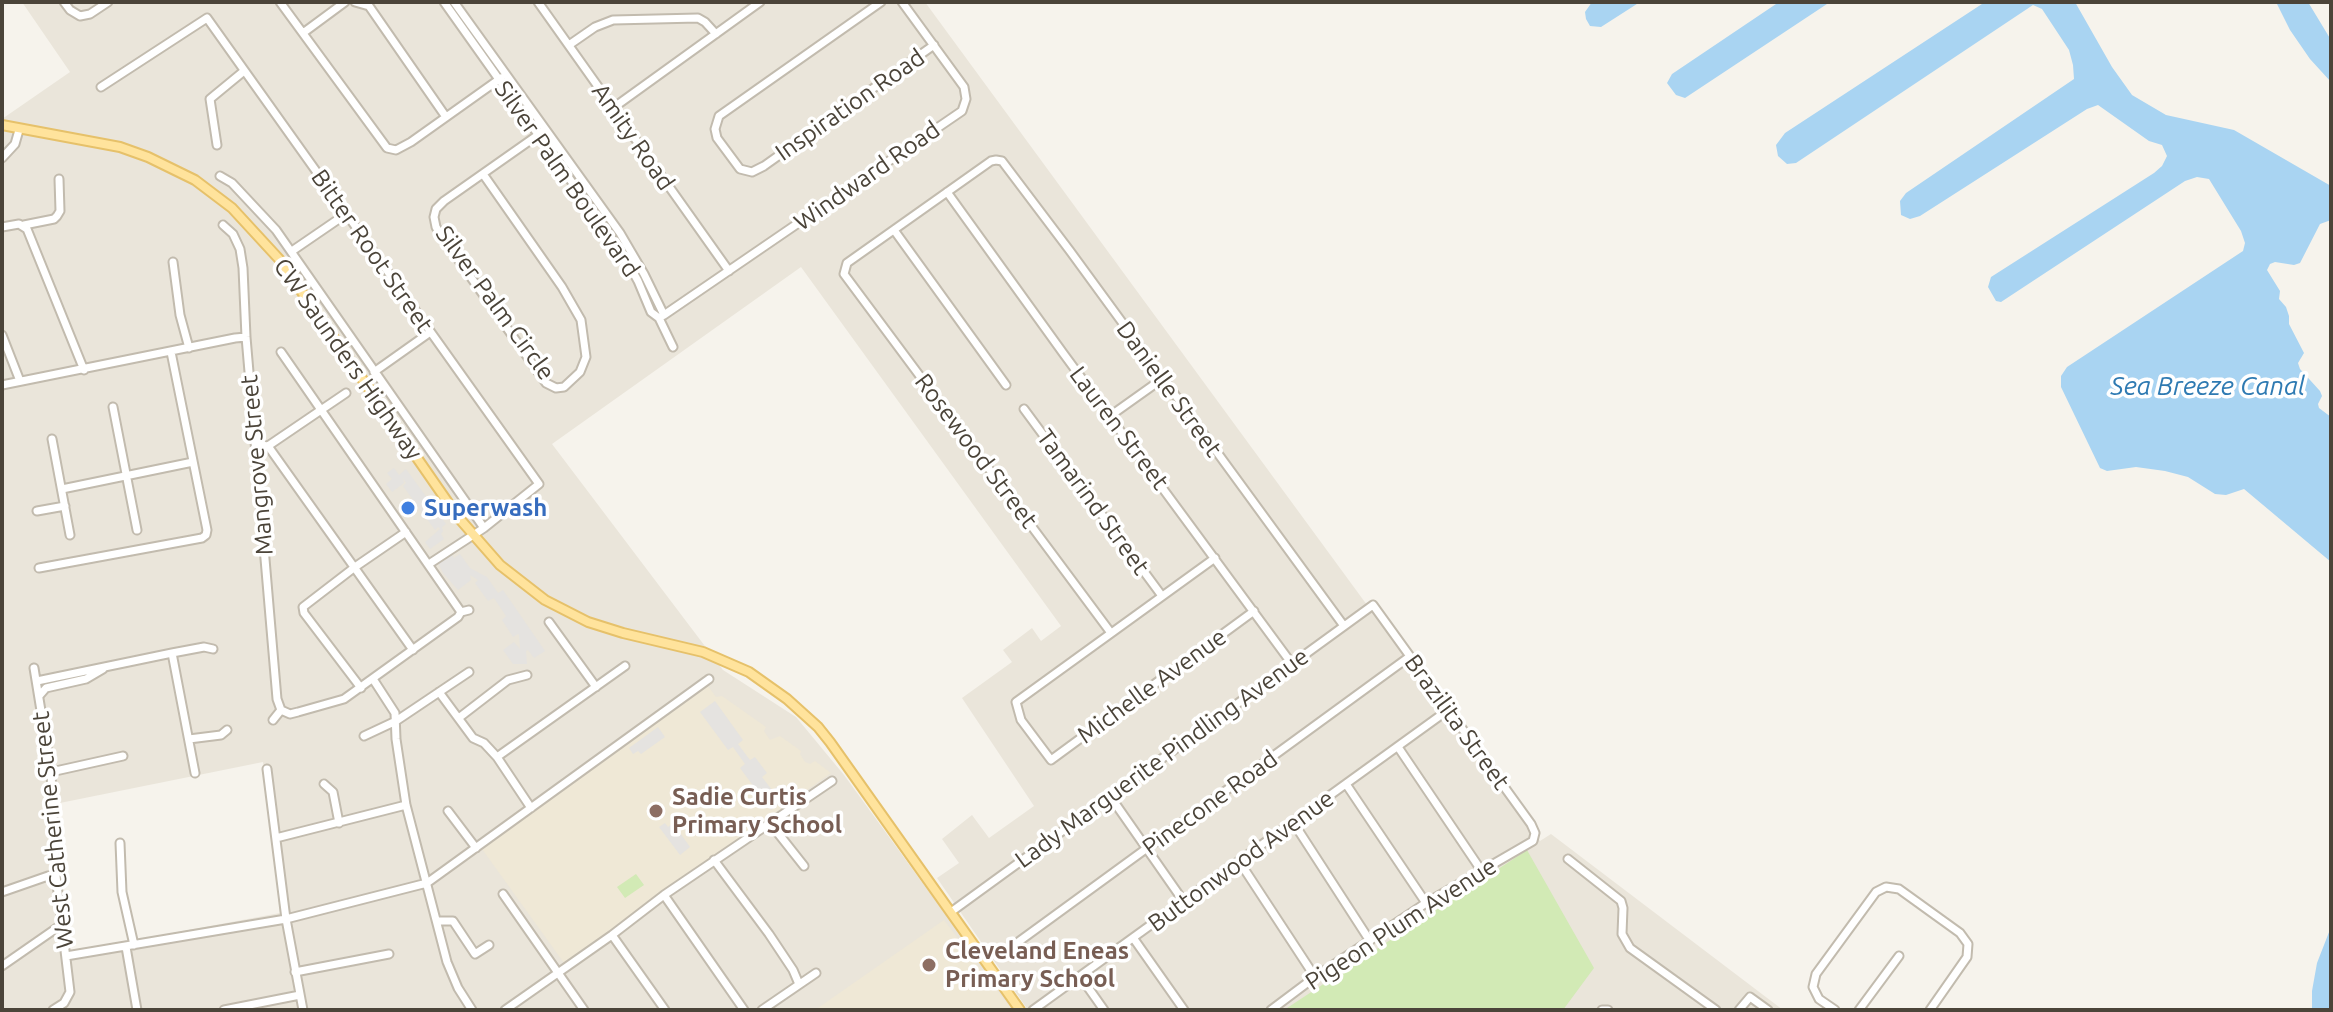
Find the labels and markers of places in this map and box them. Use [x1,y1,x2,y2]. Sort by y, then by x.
place label: Superwash [424,494,547,522]
marker: Superwash [399,499,417,517]
place label: Sadie Curtis Primary School [672,783,842,839]
marker: Sadie Curtis Primary School [647,802,665,820]
place label: Cleveland Eneas Primary School [945,937,1129,993]
marker: Cleveland Eneas Primary School [920,956,938,974]

